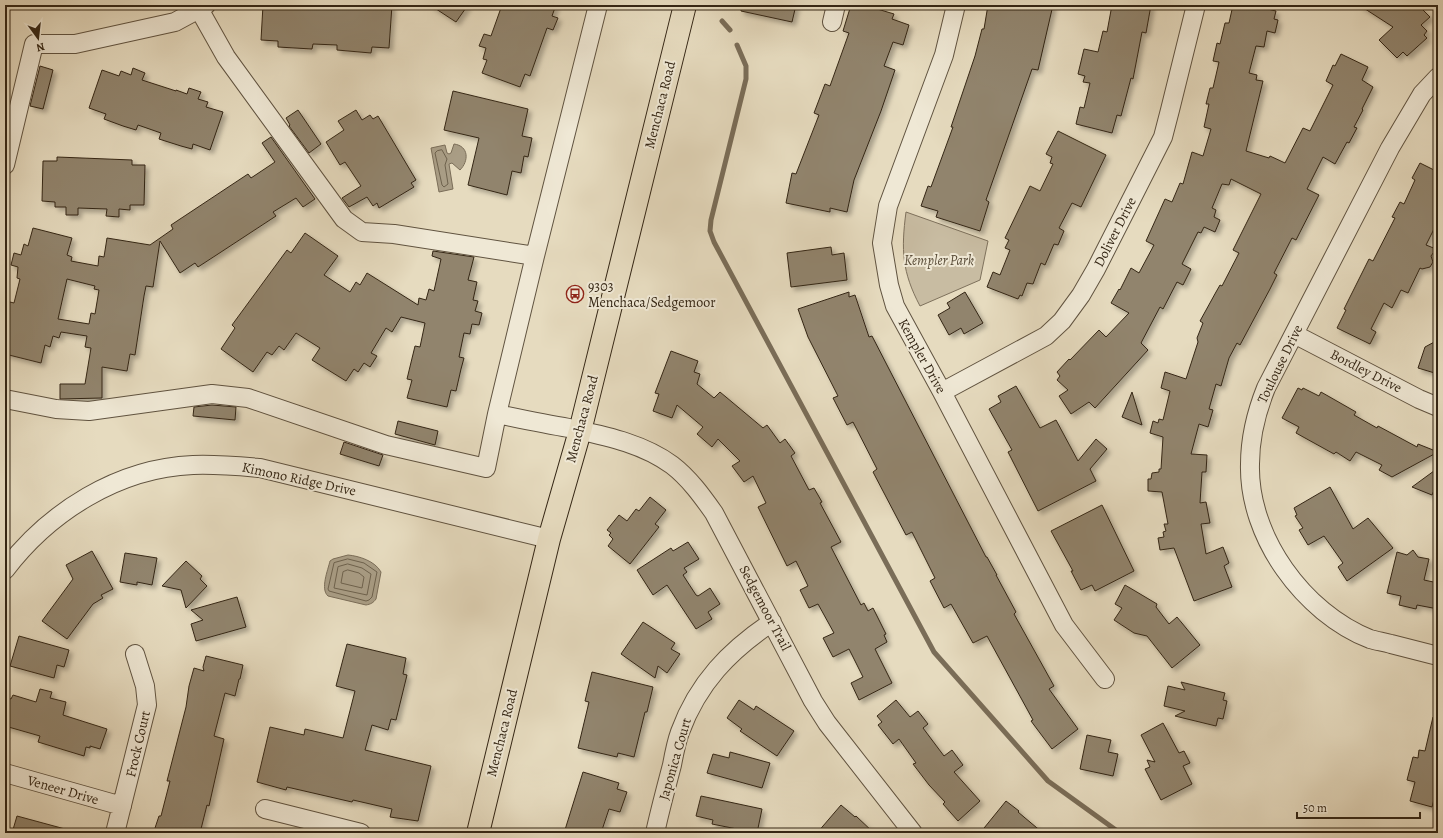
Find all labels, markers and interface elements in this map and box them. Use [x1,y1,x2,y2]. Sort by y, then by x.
north arrow [18,18,58,58]
text: N [35,39,46,55]
street label: Menchaca Road [640,59,680,151]
street label: Doliver Drive [1089,194,1141,270]
park label: Kempler Park [904,251,974,270]
place label: 9303 Menchaca/Sedgemoor [588,277,716,312]
bus stop icon: 9303 Menchaca/Sedgemoor [565,284,585,304]
street label: Kempler Drive [894,315,950,397]
street label: Toulouse Drive [1253,321,1307,407]
street label: Bordley Drive [1327,345,1405,397]
street label: Menchaca Road [561,373,603,465]
street label: Kimono Ridge Drive [240,458,358,500]
street label: Sedgemoor Trail [734,562,796,655]
street label: Menchaca Road [482,687,522,779]
street label: Frock Court [121,708,155,779]
street label: Japonica Court [654,715,696,802]
street label: Veneer Drive [24,770,101,809]
scale bar [1297,794,1420,820]
text: 50 m [1303,800,1327,816]

